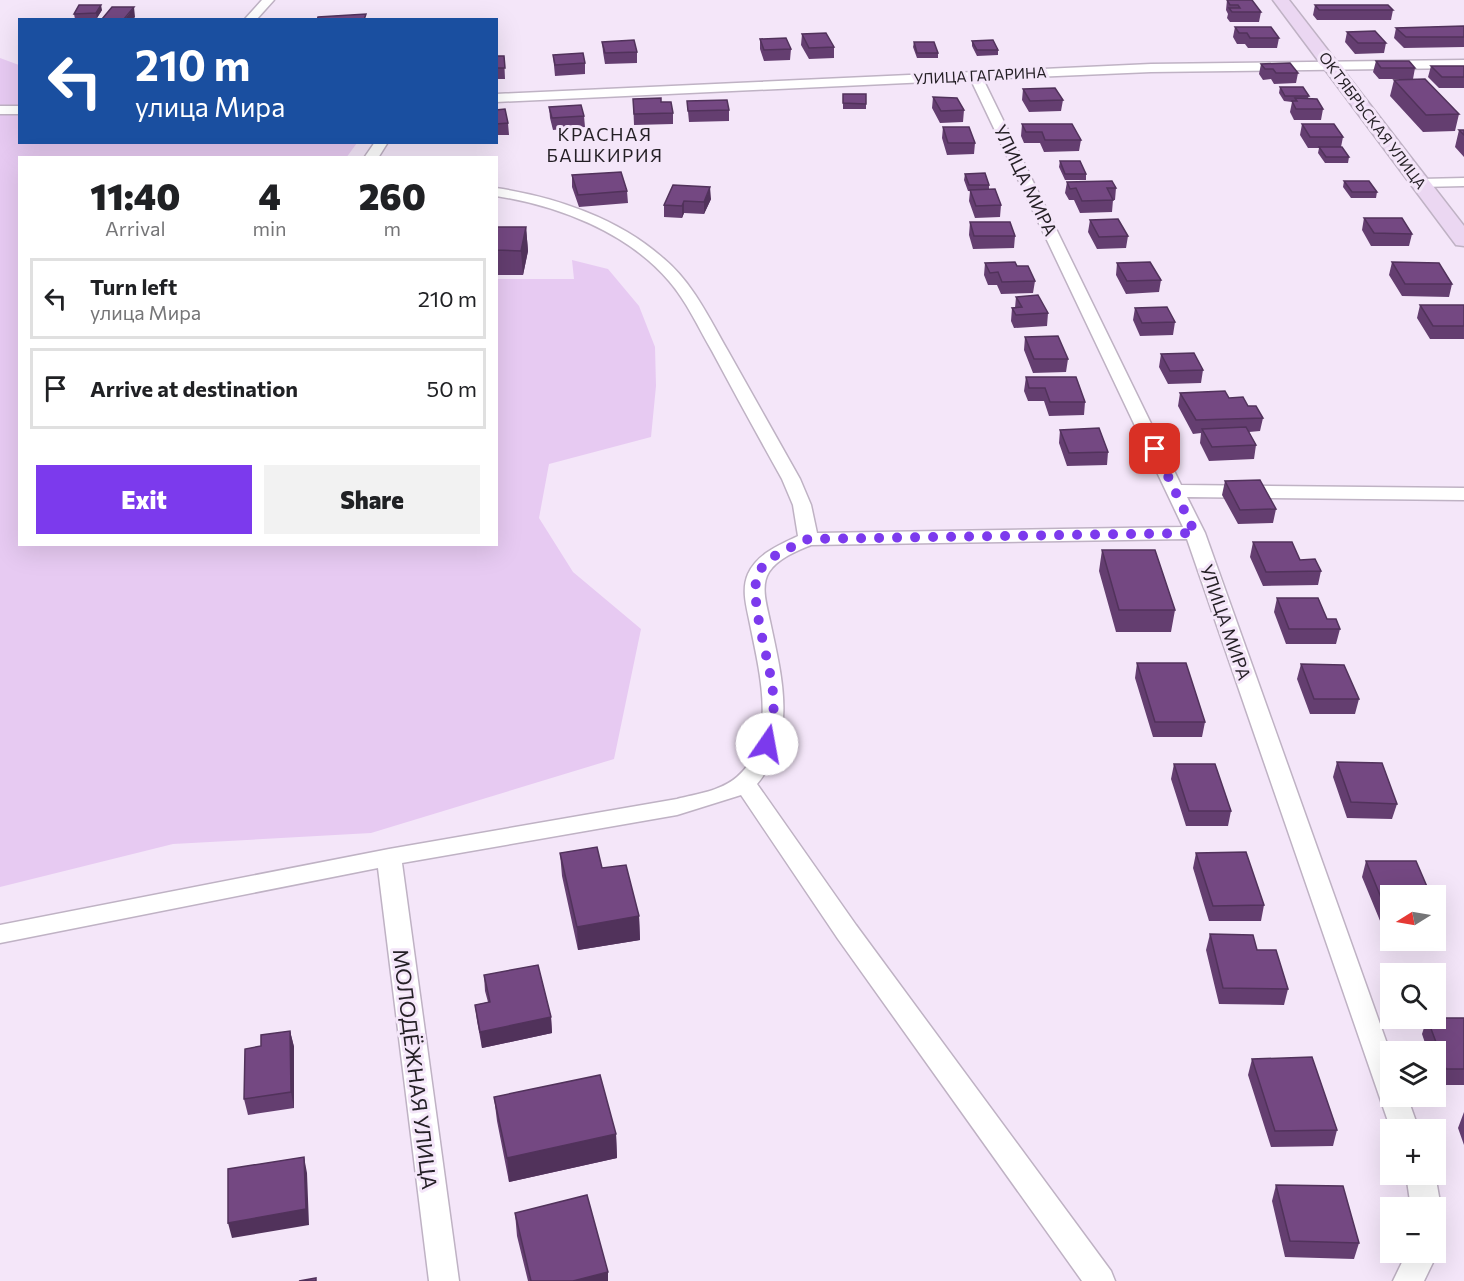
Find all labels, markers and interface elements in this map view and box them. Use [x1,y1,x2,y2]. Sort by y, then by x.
text: 210 m [135,38,250,90]
icon: left [36,42,114,120]
street label: ОКТЯБРЬСКАЯ УЛИЦА [1316,48,1430,192]
street label: УЛИЦА ГАГАРИНА [913,63,1047,87]
text: улица Мира [135,90,285,123]
street label: УЛИЦА МИРА [990,121,1062,239]
district label: КРАСНАЯ БАШКИРИЯ [546,123,664,166]
text: 11:40 [90,173,180,217]
text: 4 [258,173,281,217]
text: 260 [359,173,426,217]
text: Arrival [105,216,166,240]
text: min [253,216,287,240]
text: m [384,216,401,240]
text: Turn left [90,273,177,300]
icon: left [39,282,72,315]
text: 210 m [418,285,477,312]
text: улица Мира [90,300,201,324]
icon: arrive [39,372,72,405]
text: Arrive at destination [90,375,298,402]
text: 50 m [427,375,477,402]
pin [1129,423,1180,474]
icon: arrive [1138,432,1171,465]
button: Exit [36,465,252,534]
button: Share [264,465,480,534]
street label: УЛИЦА МИРА [1196,561,1256,683]
position arrow [735,712,799,776]
north arrow [1380,885,1446,951]
map controls [1380,885,1446,1263]
street label: МОЛОДЁЖНАЯ УЛИЦА [389,947,443,1191]
button: search [1380,963,1446,1029]
button: layers [1380,1041,1446,1107]
button: + [1380,1119,1446,1185]
button: − [1380,1197,1446,1263]

